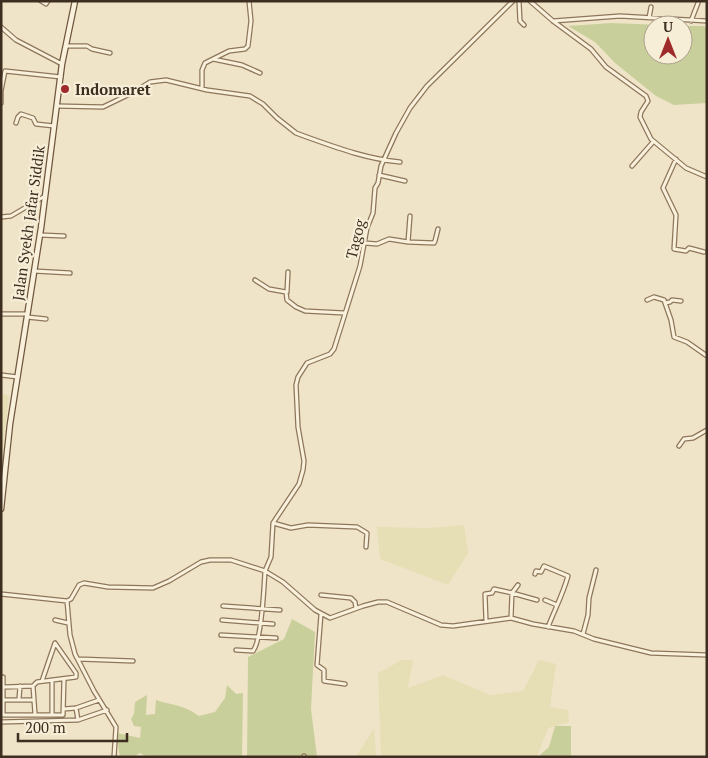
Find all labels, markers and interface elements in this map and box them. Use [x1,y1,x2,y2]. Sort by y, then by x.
north arrow [643,15,693,65]
text: U [663,17,673,36]
place label: Indomaret [75,79,151,99]
marker: Indomaret [59,83,71,95]
street label: Jalan Syekh Jafar Siddik [7,144,49,302]
street label: Tagog [340,216,370,261]
scale bar [18,710,126,742]
text: 200 m [25,717,66,737]

